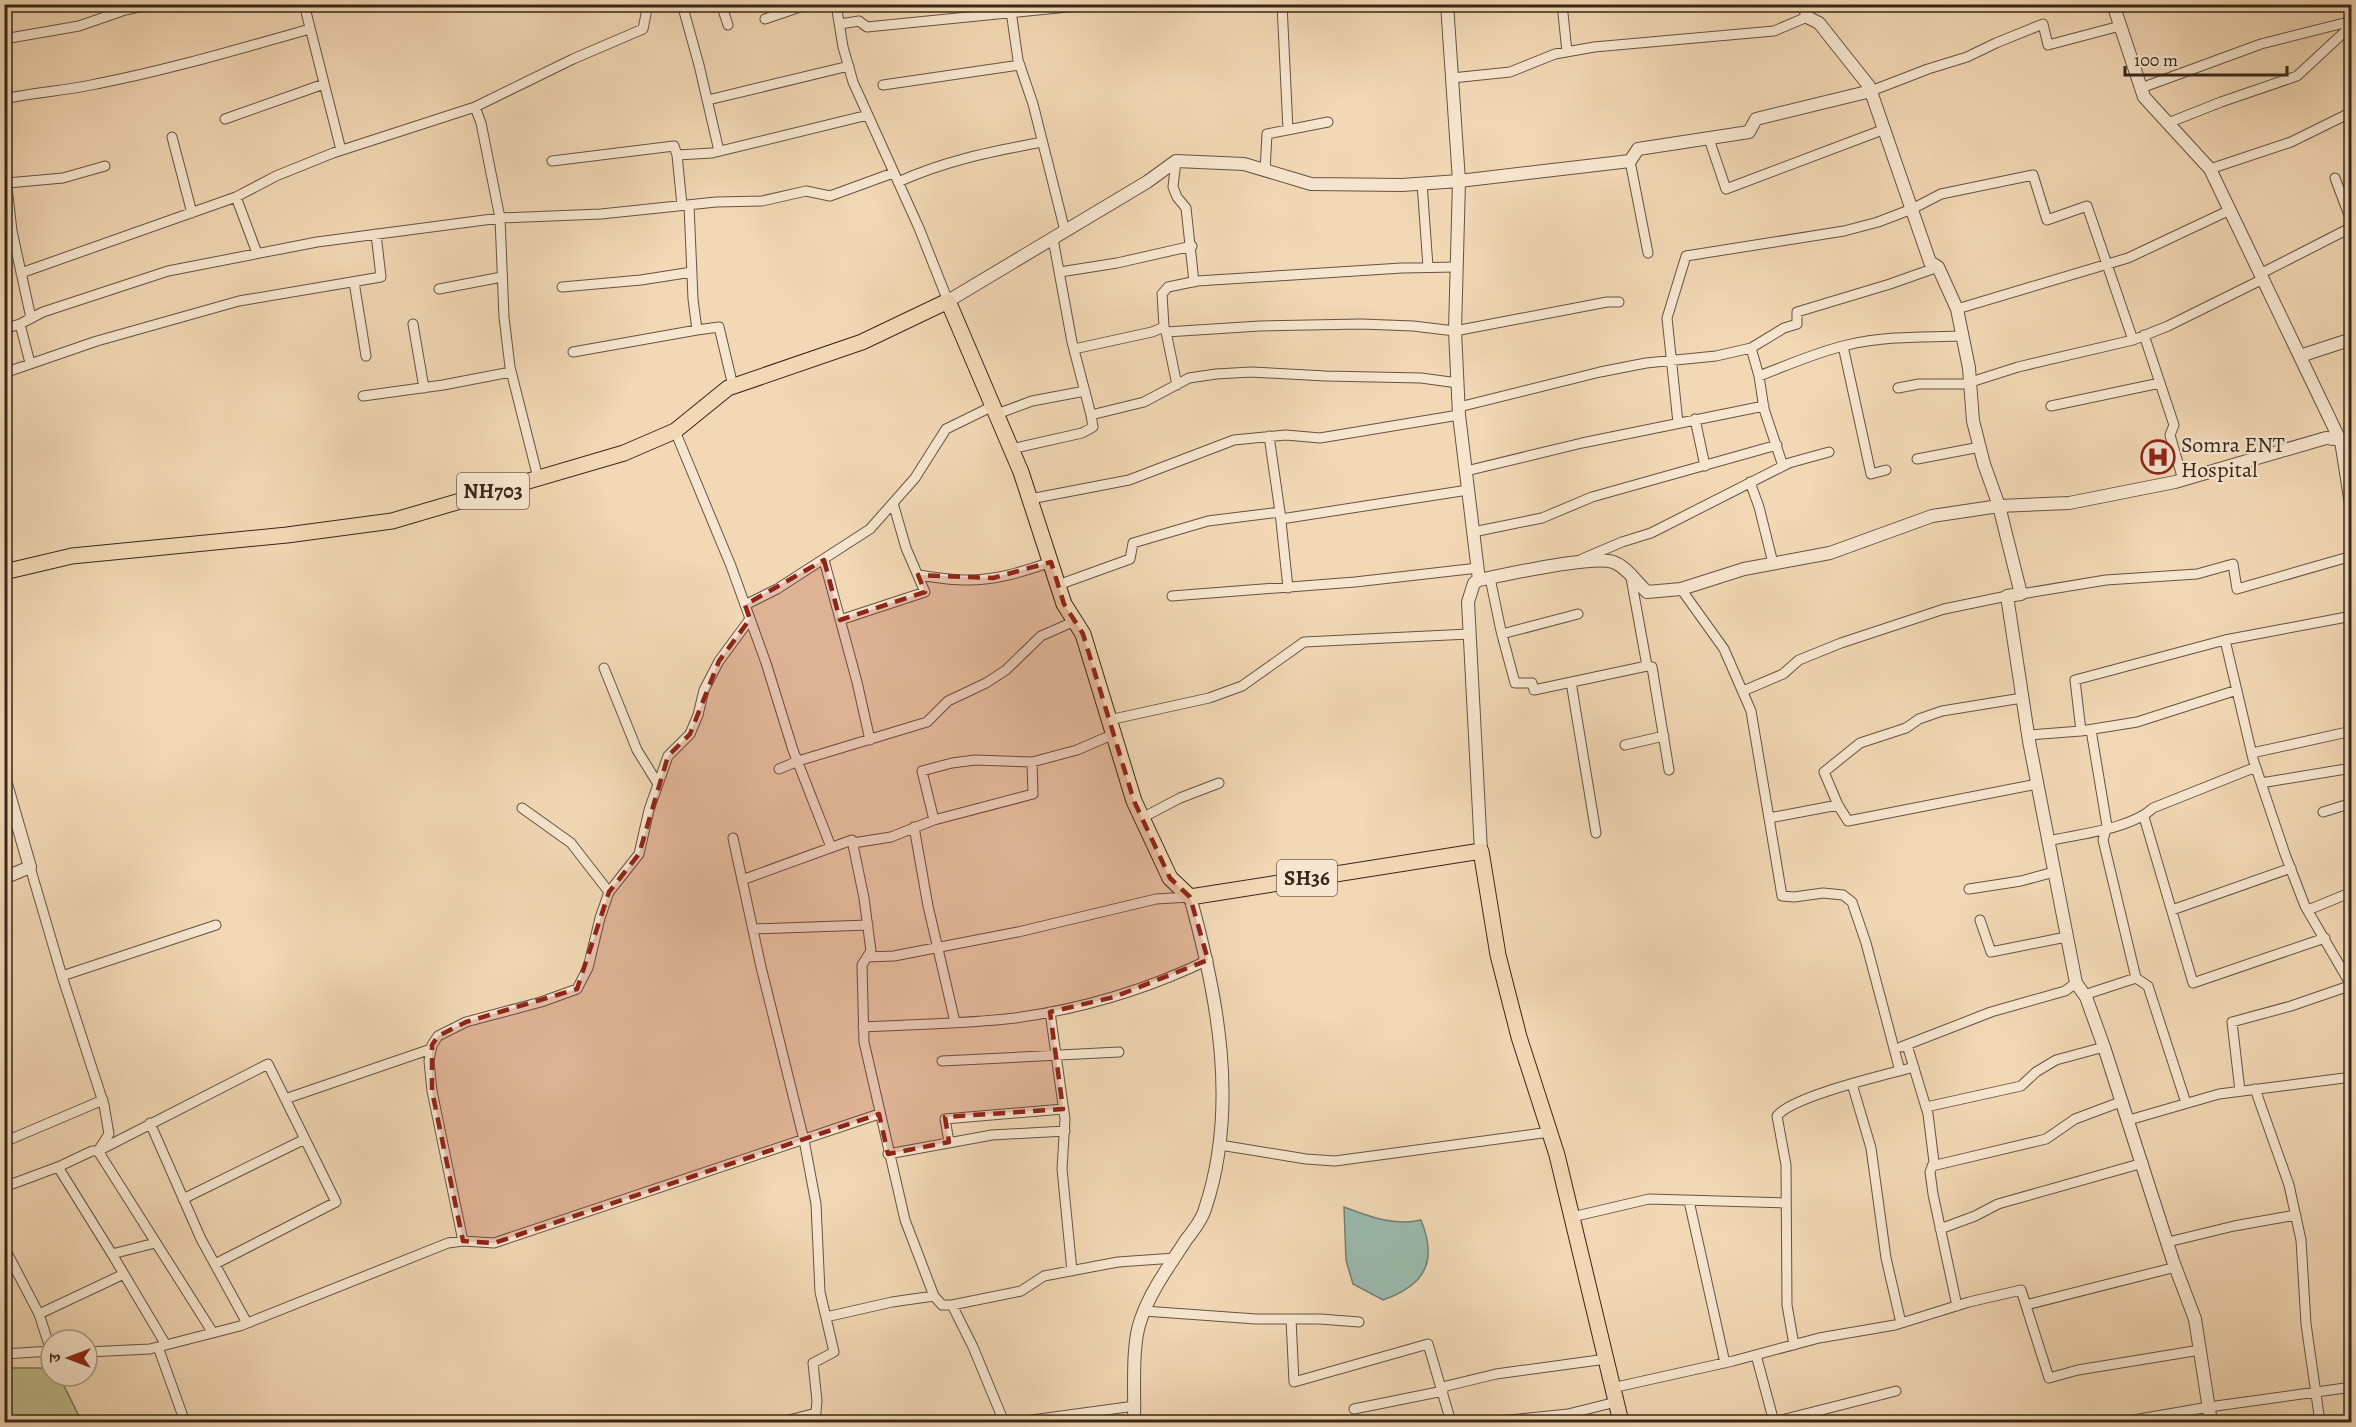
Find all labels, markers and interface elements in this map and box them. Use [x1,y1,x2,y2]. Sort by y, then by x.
scale bar [2125,39,2287,77]
text: 100 m [2134,48,2178,72]
place label: Somra ENT Hospital [2181,430,2285,485]
hospital icon: Somra ENT Hospital [2140,439,2176,475]
road number: NH703 [457,473,529,509]
road number: SH36 [1277,860,1337,896]
north arrow [39,1328,99,1388]
text: उ [44,1352,66,1363]

